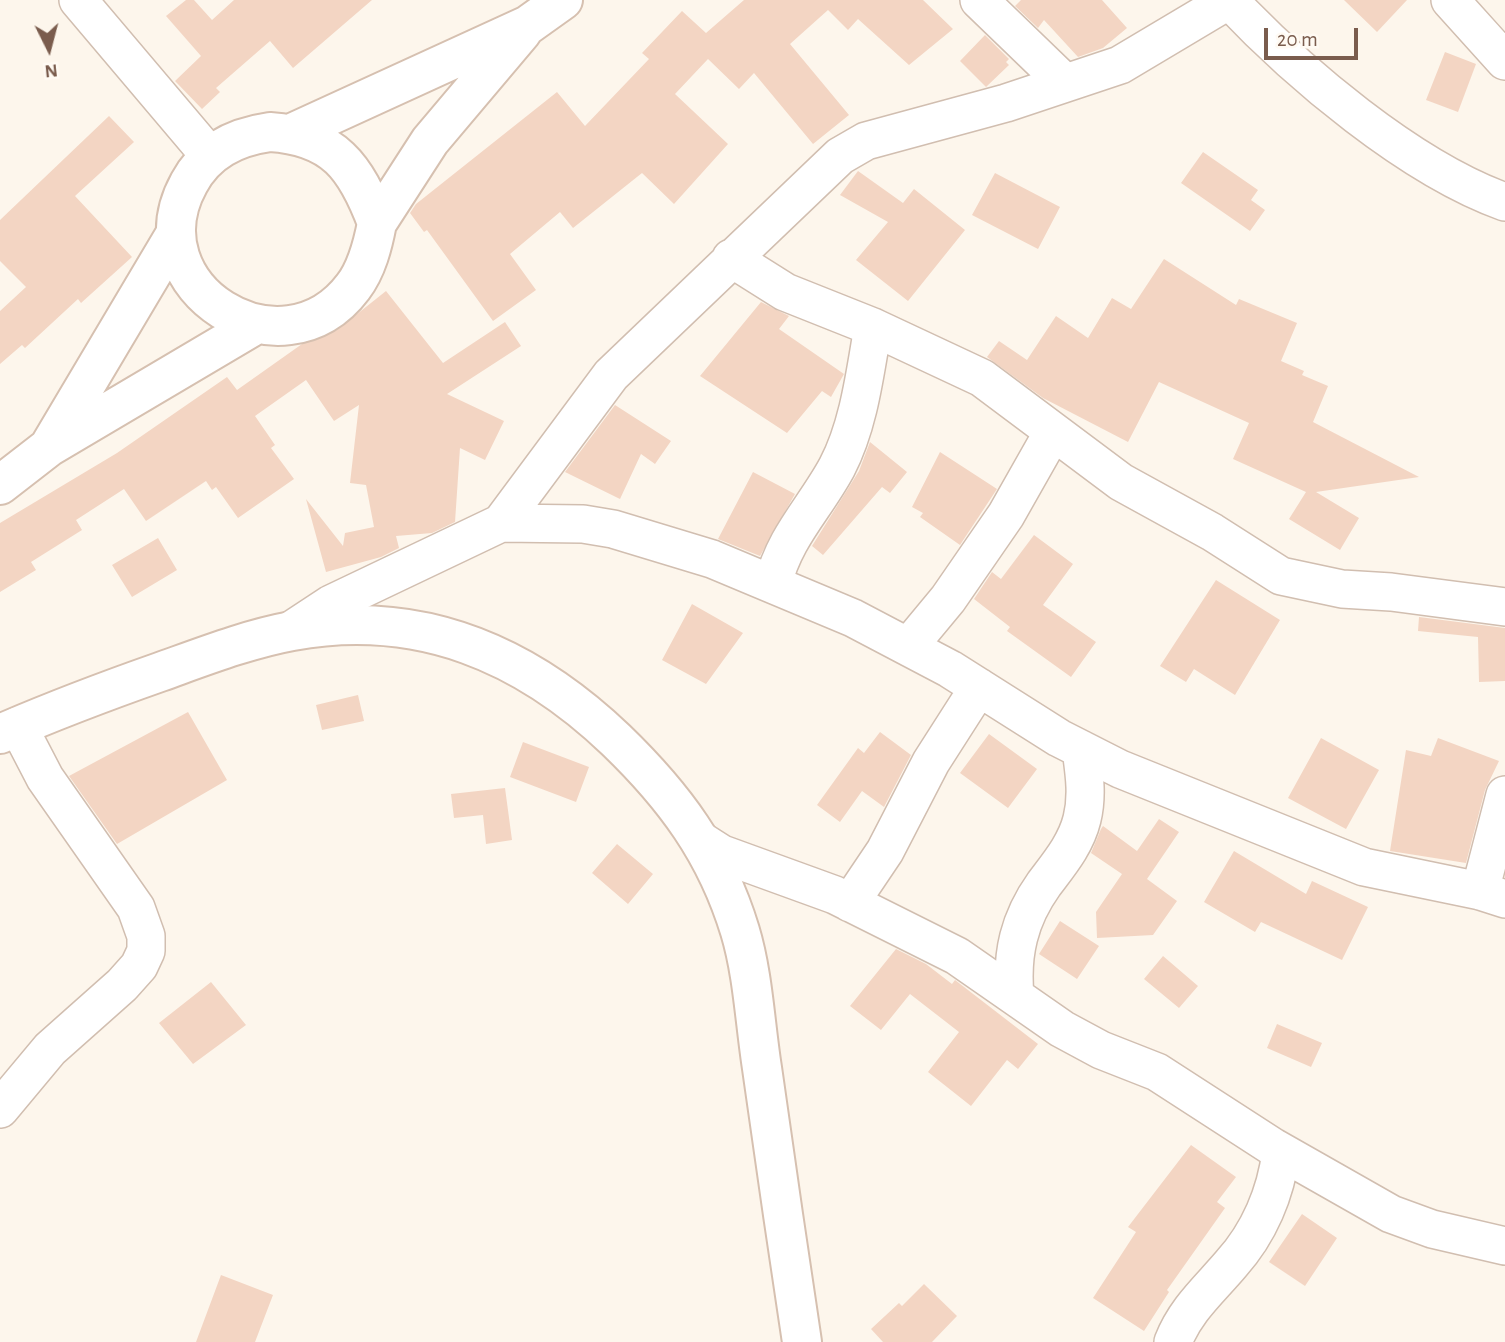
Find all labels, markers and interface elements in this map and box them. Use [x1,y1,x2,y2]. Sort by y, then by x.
north arrow [14,14,84,84]
scale bar [1267,14,1362,58]
text: 20 m [1277,29,1318,50]
text: N [44,60,59,81]

